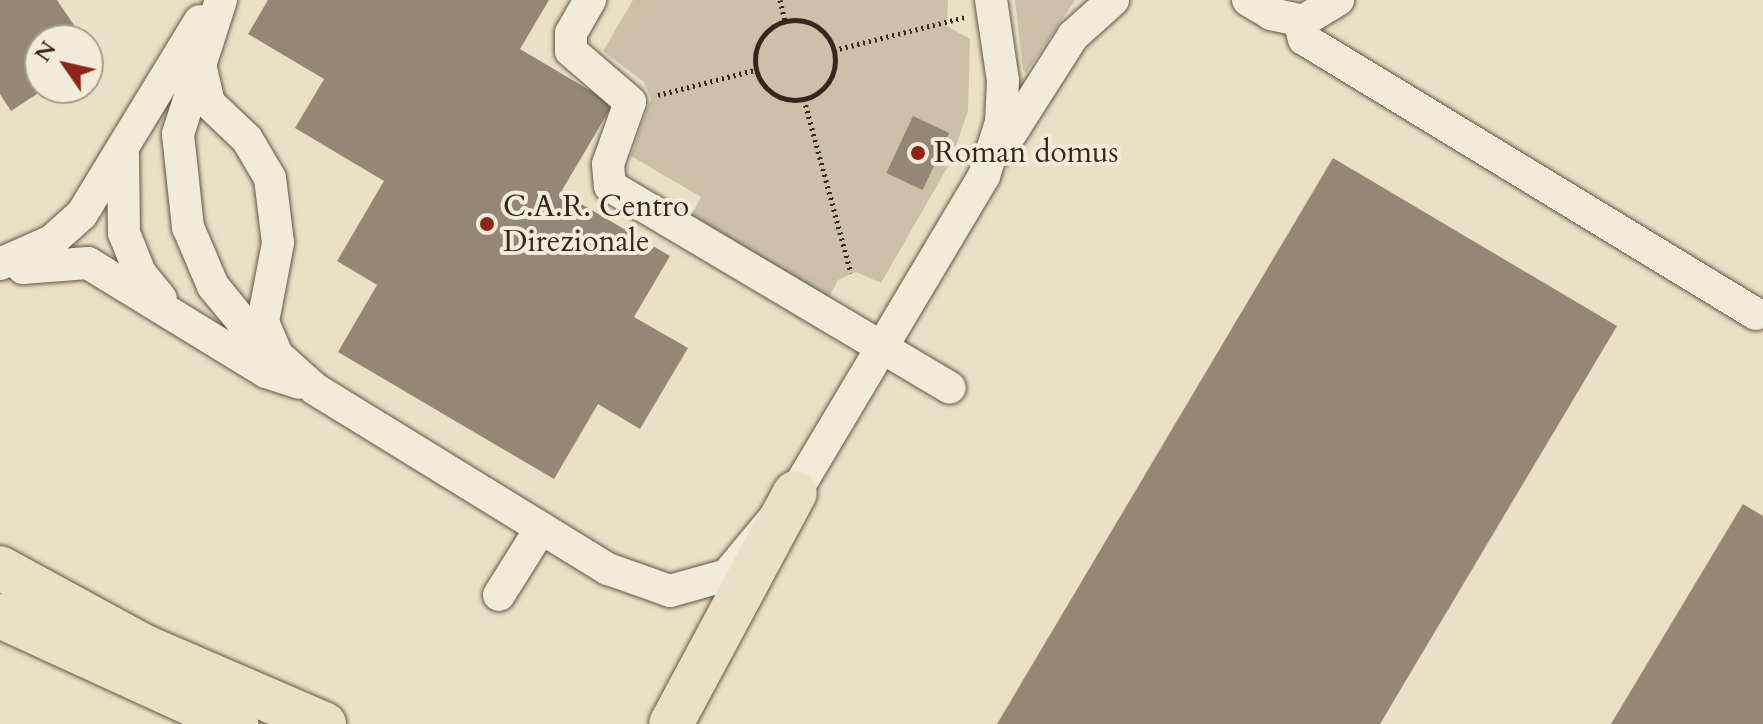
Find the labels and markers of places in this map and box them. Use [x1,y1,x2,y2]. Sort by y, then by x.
place label: Roman domus [934,135,1118,171]
marker: Roman domus [909,144,927,162]
place label: C.A.R. Centro Direzionale [503,189,689,260]
marker: C.A.R. Centro Direzionale [478,215,496,233]

